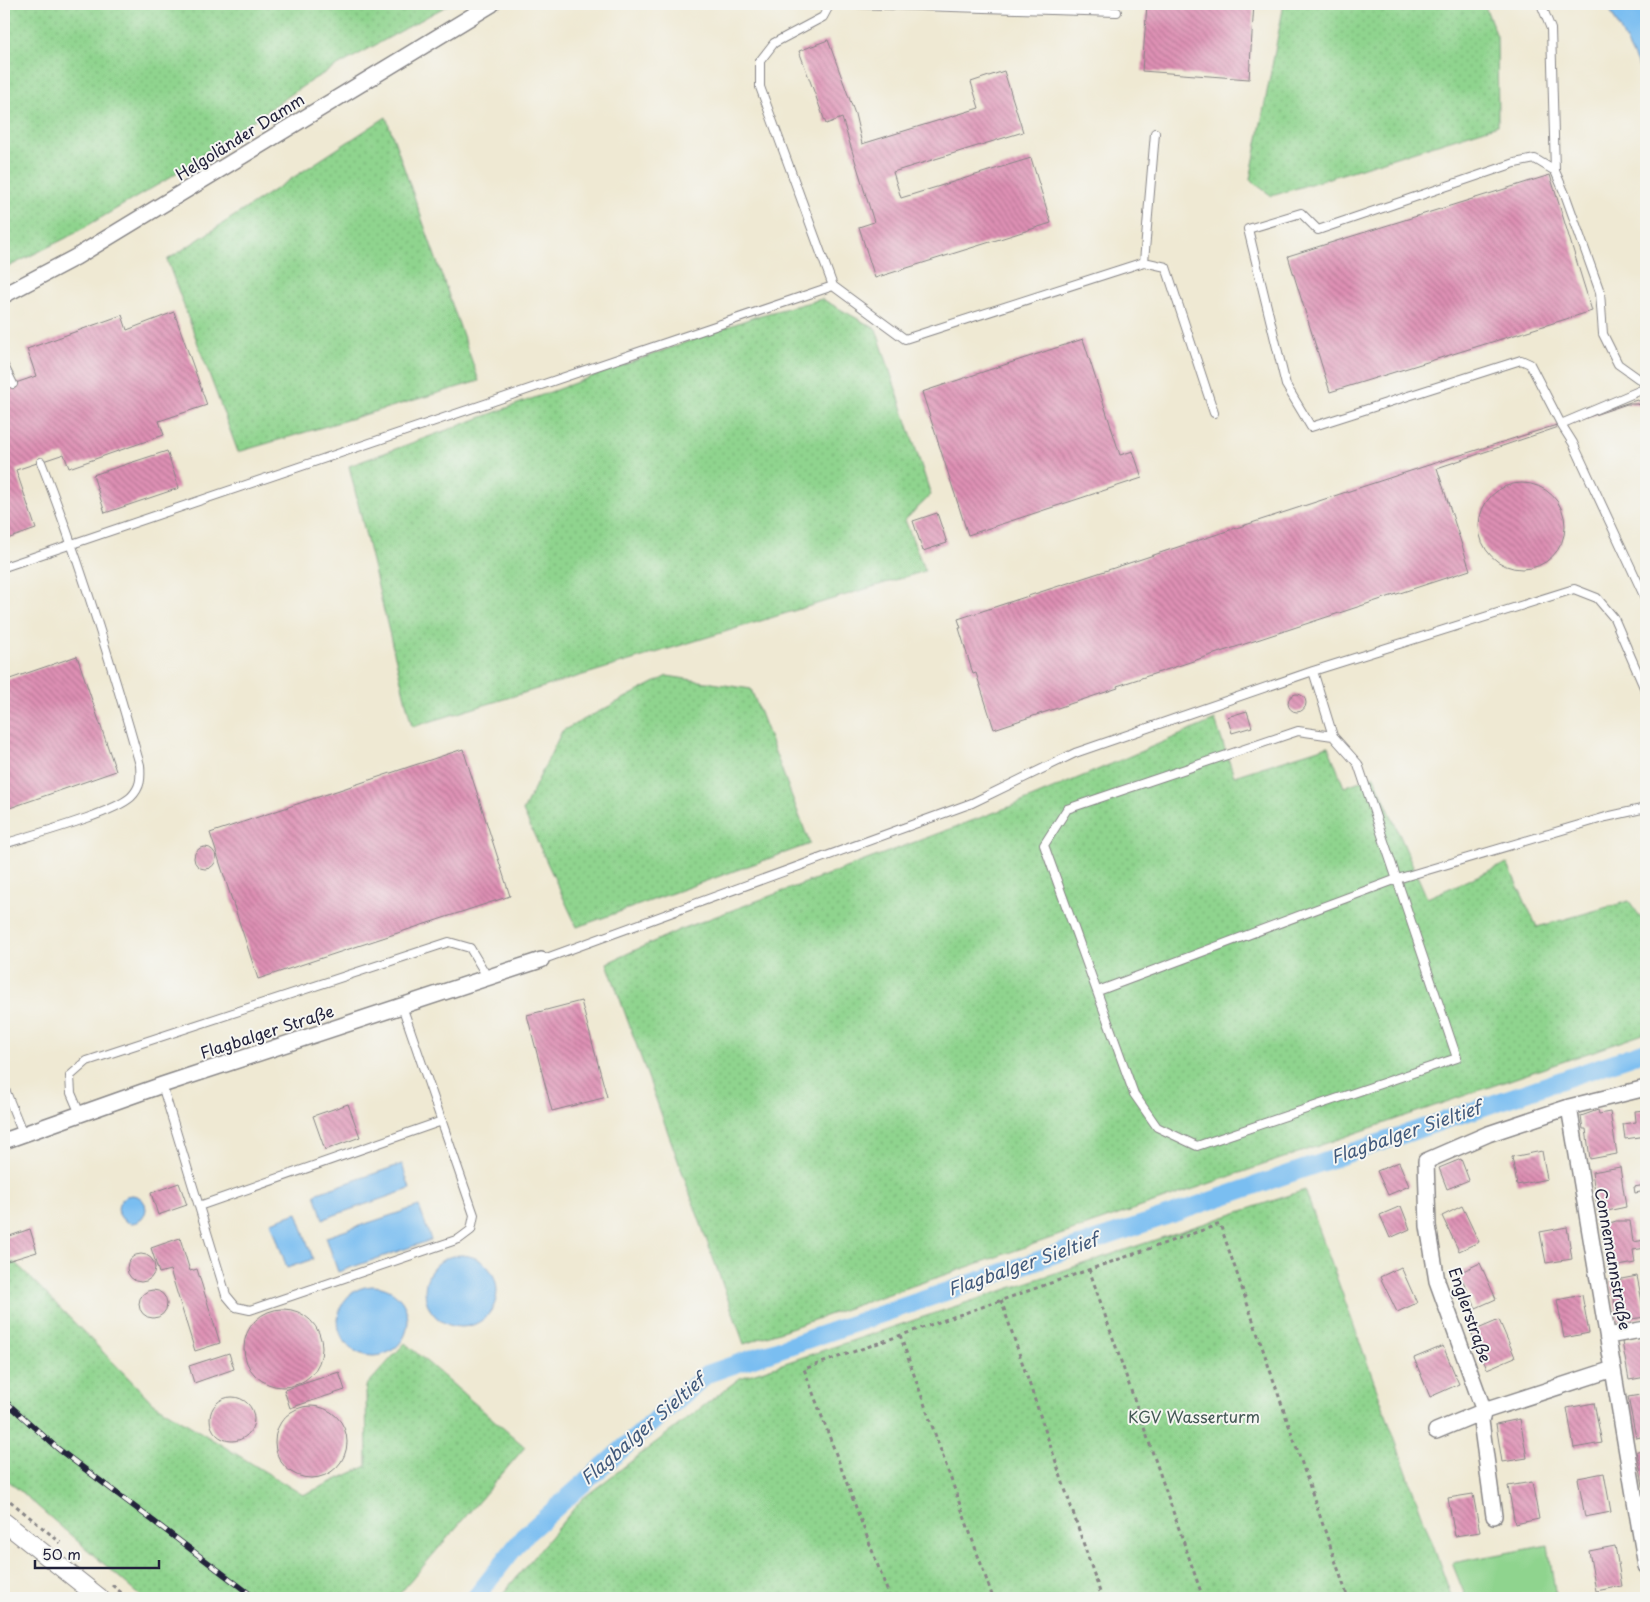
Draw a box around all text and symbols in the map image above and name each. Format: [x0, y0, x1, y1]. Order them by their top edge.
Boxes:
street label: Helgoländer Damm [170, 87, 309, 186]
street label: Flagbalger Straße [197, 998, 337, 1064]
water label: Flagbalger Sieltief [1327, 1092, 1489, 1170]
street label: Connemannstraße [1590, 1186, 1638, 1332]
water label: Flagbalger Sieltief [944, 1224, 1106, 1302]
street label: Englerstraße [1443, 1264, 1498, 1366]
water label: Flagbalger Sieltief [574, 1364, 714, 1491]
park label: KGV Wasserturm [1128, 1404, 1260, 1428]
scale bar [35, 1537, 159, 1569]
text: 50 m [42, 1542, 81, 1565]

